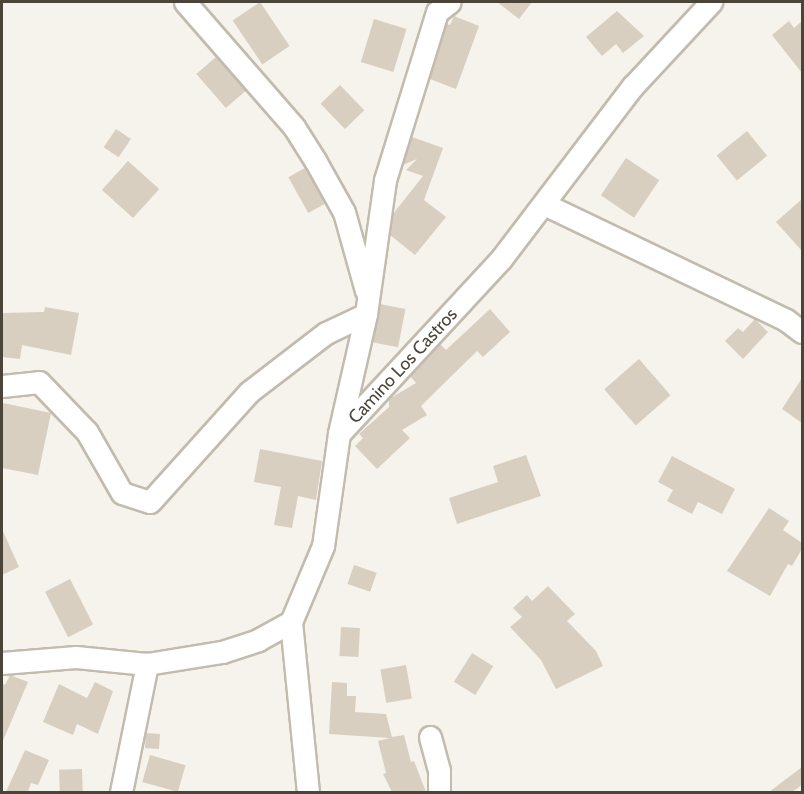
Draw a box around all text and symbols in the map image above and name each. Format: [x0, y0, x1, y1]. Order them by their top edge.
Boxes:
street label: Camino Los Castros [344, 304, 462, 428]

